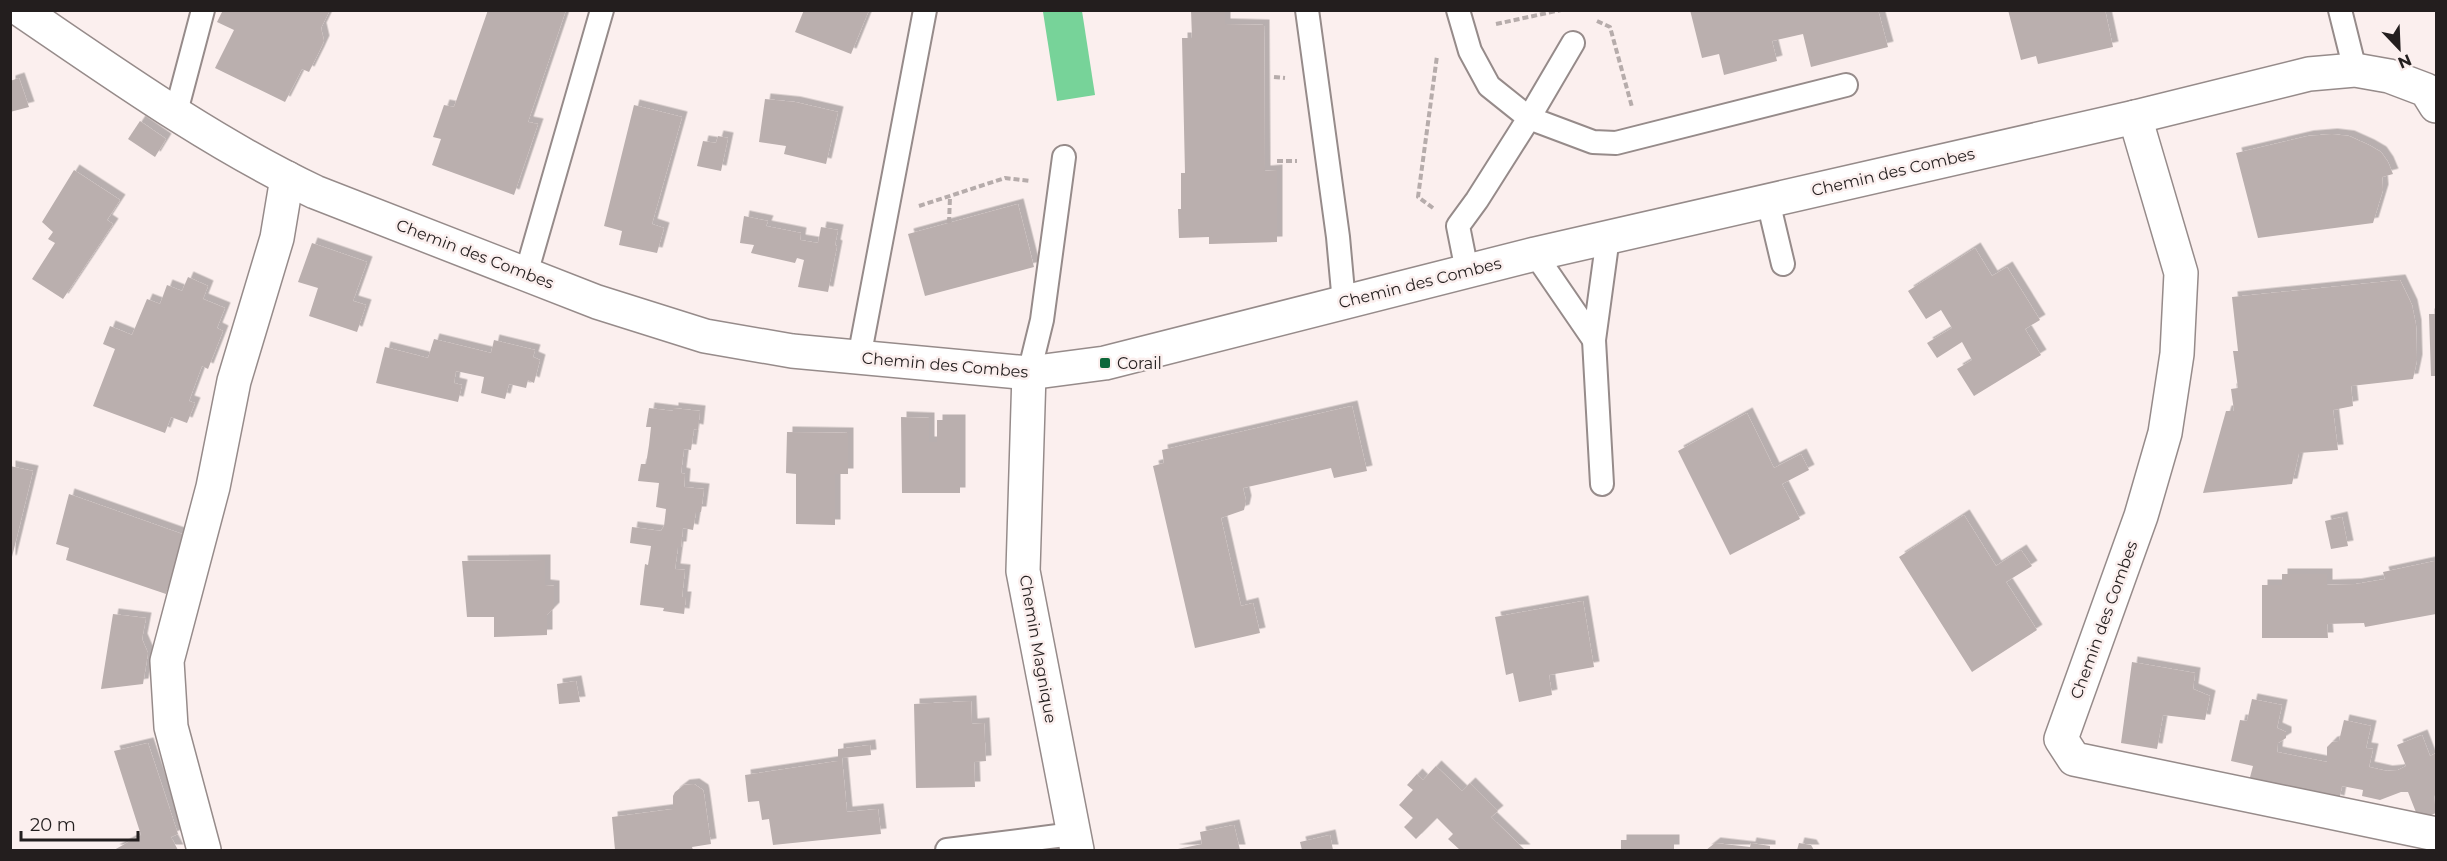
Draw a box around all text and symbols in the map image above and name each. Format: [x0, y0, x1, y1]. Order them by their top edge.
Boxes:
north arrow [2369, 18, 2429, 78]
text: N [2395, 50, 2414, 73]
street label: Chemin des Combes [1810, 144, 1977, 200]
street label: Chemin des Combes [394, 215, 557, 293]
street label: Chemin des Combes [1337, 254, 1503, 312]
street label: Chemin des Combes [861, 348, 1029, 382]
place label: Corail [1117, 354, 1162, 373]
marker: Corail [1098, 356, 1112, 370]
street label: Chemin des Combes [2067, 538, 2142, 702]
street label: Chemin Magnique [1016, 573, 1060, 725]
scale bar [21, 804, 138, 842]
text: 20 m [30, 814, 76, 836]

